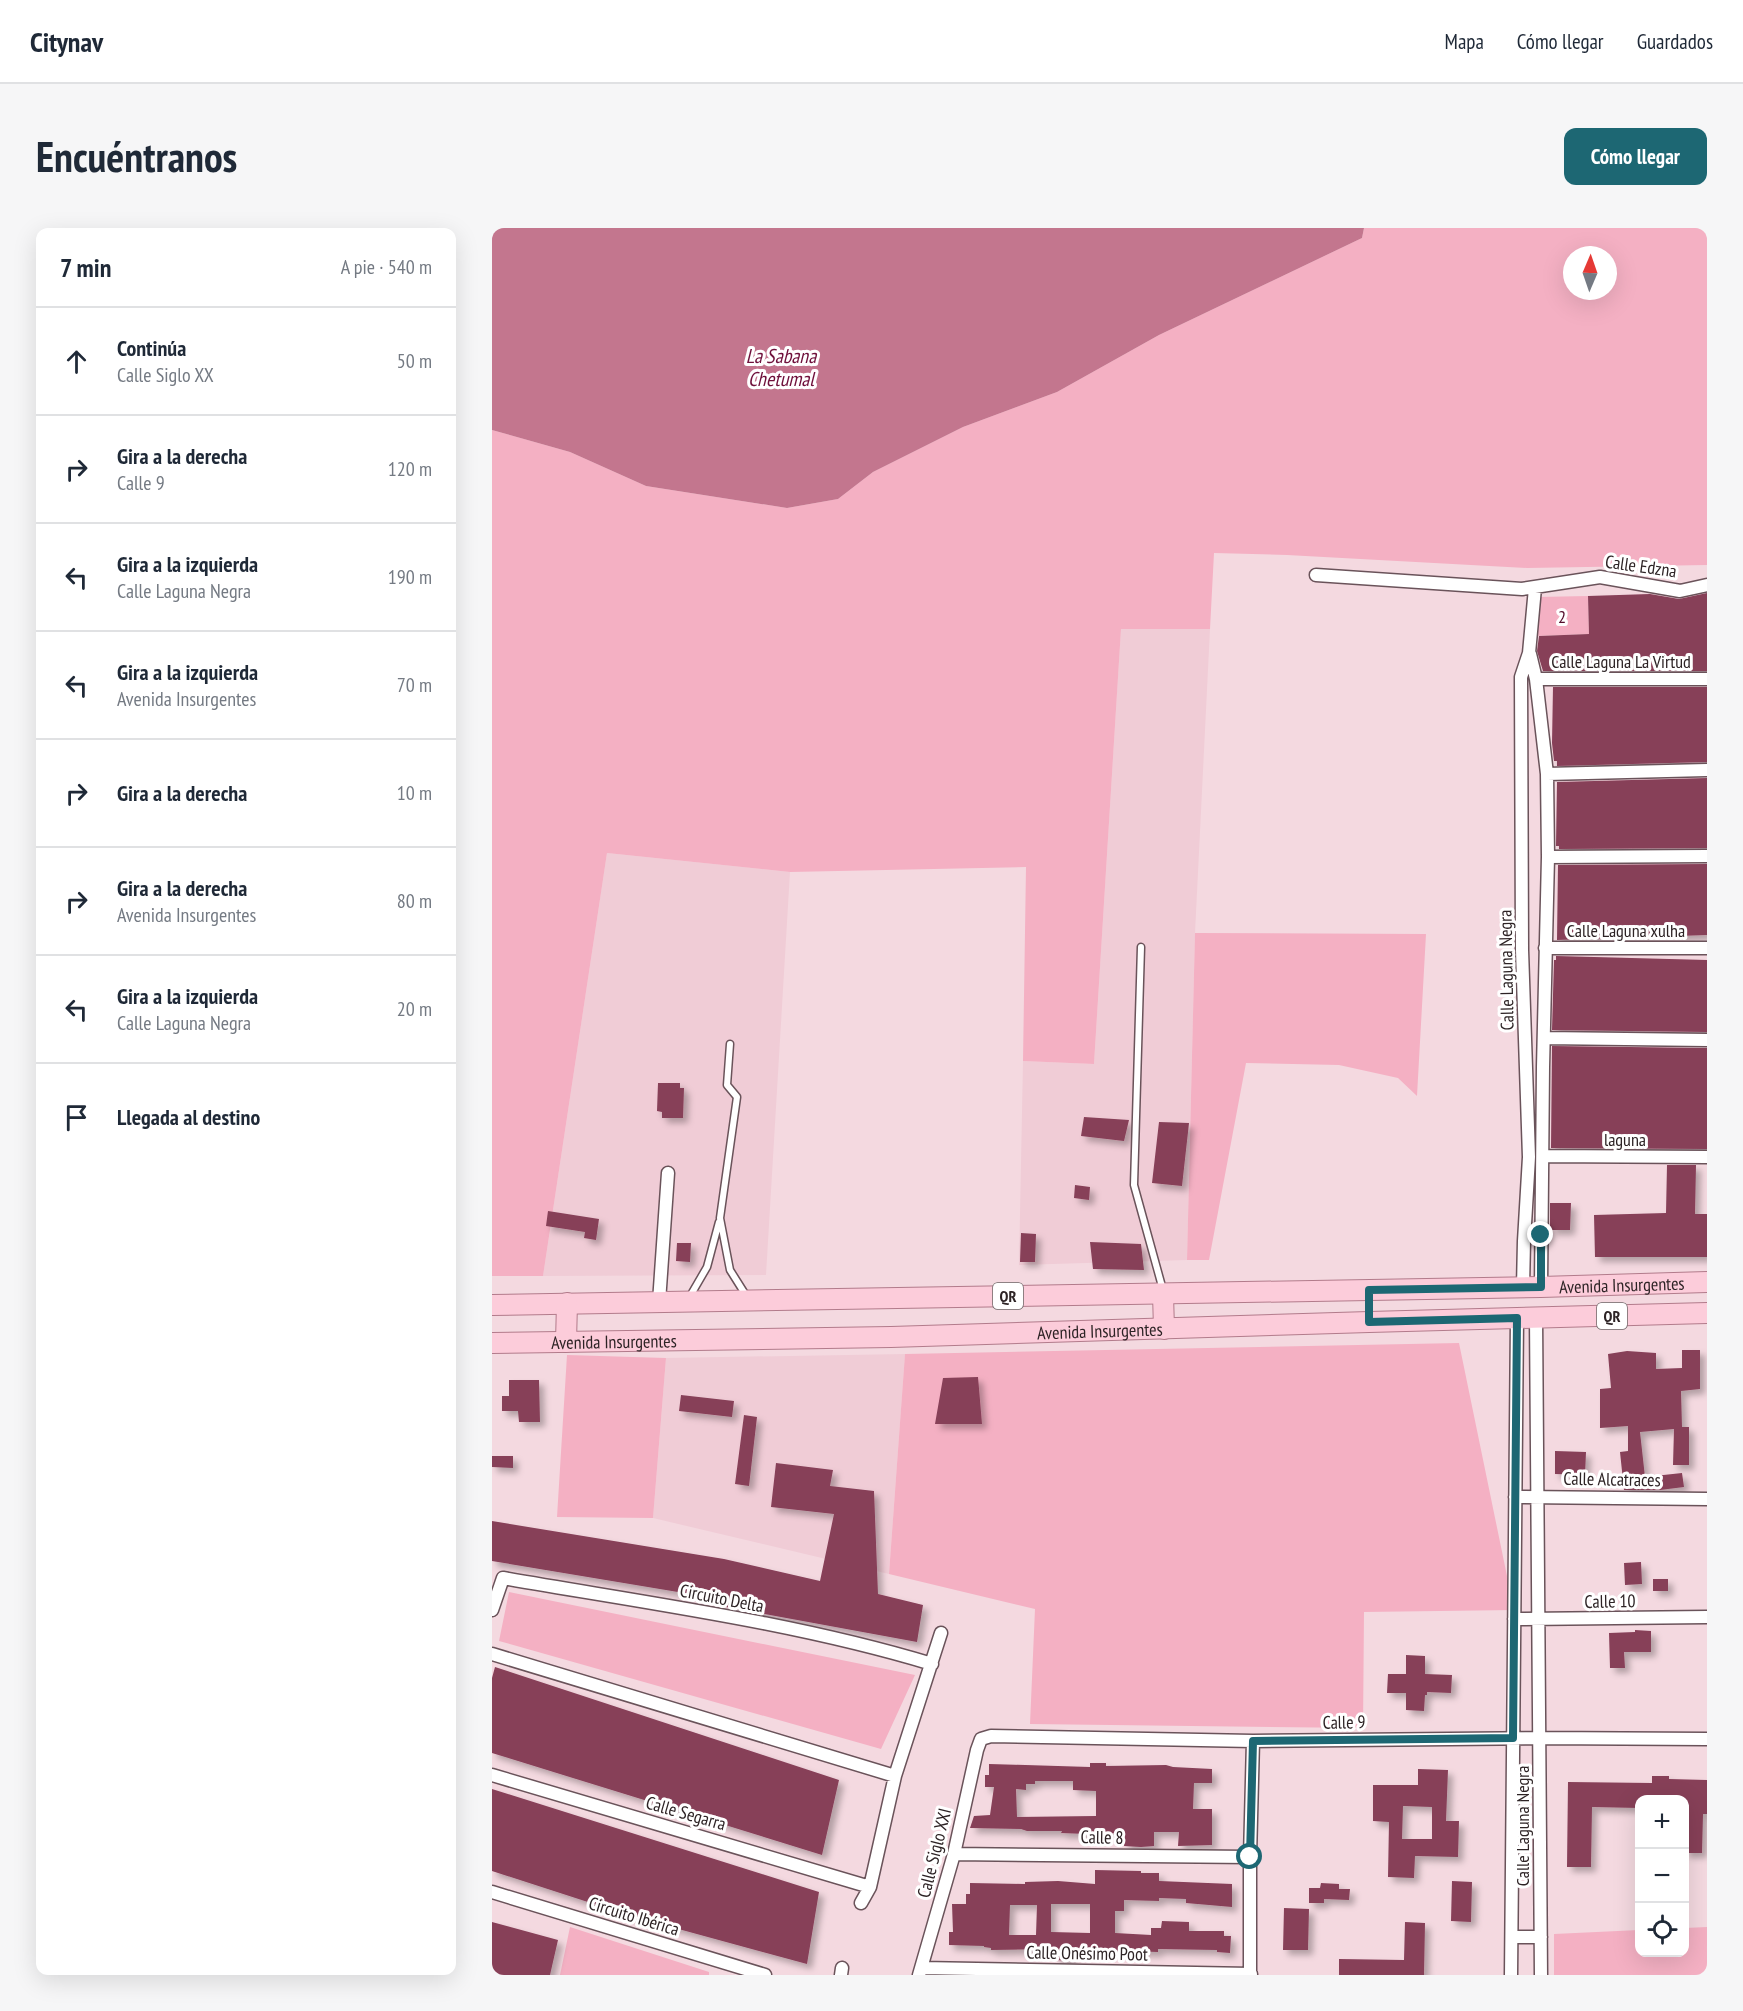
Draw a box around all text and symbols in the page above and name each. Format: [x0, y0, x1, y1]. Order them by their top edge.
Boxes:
text: Citynav [30, 23, 103, 60]
text: Mapa [1445, 28, 1484, 55]
text: Cómo llegar [1517, 28, 1604, 55]
text: Guardados [1637, 28, 1713, 55]
button: Cómo llegar [1564, 128, 1707, 185]
text: Encuéntranos [36, 129, 237, 184]
north arrow [1563, 246, 1617, 300]
text: 7 min [60, 251, 111, 284]
text: A pie · 540 m [341, 254, 432, 280]
text: Continúa [117, 334, 186, 362]
water label: La Sabana Chetumal [746, 343, 817, 392]
icon: ahead [60, 345, 93, 378]
text: 50 m [397, 348, 432, 374]
text: Calle Siglo XX [117, 362, 214, 388]
text: Gira a la derecha [117, 442, 247, 470]
icon: right [60, 453, 93, 486]
text: 120 m [388, 456, 432, 482]
text: Calle 9 [117, 470, 165, 496]
text: Gira a la izquierda [117, 550, 258, 578]
street label: Calle Edzna [1604, 550, 1678, 582]
icon: left [60, 561, 93, 594]
text: 190 m [388, 564, 432, 590]
text: Calle Laguna Negra [117, 578, 251, 604]
park label: 2 [1558, 605, 1566, 628]
street label: Calle Laguna La Virtud [1551, 650, 1691, 673]
text: Gira a la izquierda [117, 658, 258, 686]
icon: left [60, 669, 93, 702]
text: 70 m [397, 672, 432, 698]
text: Avenida Insurgentes [117, 686, 256, 712]
icon: right [60, 777, 93, 810]
text: Gira a la derecha [117, 779, 247, 807]
text: 10 m [397, 780, 432, 806]
text: Gira a la derecha [117, 874, 247, 902]
icon: right [60, 885, 93, 918]
text: 80 m [397, 888, 432, 914]
text: Avenida Insurgentes [117, 902, 256, 928]
street label: Calle Laguna Negra [1493, 909, 1519, 1031]
street label: Calle Laguna xulha [1567, 919, 1685, 942]
text: Gira a la izquierda [117, 982, 258, 1010]
icon: left [60, 993, 93, 1026]
text: 20 m [397, 996, 432, 1022]
text: Calle Laguna Negra [117, 1010, 251, 1036]
icon: arrive [60, 1101, 93, 1134]
text: Llegada al destino [117, 1103, 260, 1131]
street label: laguna [1604, 1128, 1646, 1151]
route end [1527, 1221, 1553, 1247]
street label: Avenida Insurgentes [1559, 1271, 1685, 1298]
road number: QR [993, 1283, 1023, 1309]
road number: QR [1597, 1303, 1627, 1329]
street label: Avenida Insurgentes [1037, 1317, 1163, 1344]
street label: Avenida Insurgentes [551, 1329, 677, 1354]
street label: Calle Alcatraces [1563, 1467, 1661, 1491]
street label: Circuito Delta [678, 1579, 766, 1617]
street label: Calle 10 [1584, 1589, 1636, 1613]
street label: Calle 9 [1322, 1710, 1366, 1734]
street label: Calle Laguna Negra [1511, 1766, 1534, 1886]
street label: Calle Segarra [643, 1791, 729, 1835]
map controls [1635, 1795, 1689, 1957]
button: + [1635, 1795, 1689, 1849]
street label: Calle Siglo XXI [912, 1806, 956, 1900]
street label: Calle 8 [1080, 1825, 1124, 1849]
route start [1236, 1843, 1262, 1869]
button: − [1635, 1849, 1689, 1903]
street label: Circuito Ibérica [586, 1891, 682, 1941]
button: locate [1635, 1903, 1689, 1957]
street label: Calle Onésimo Poot [1026, 1940, 1148, 1966]

